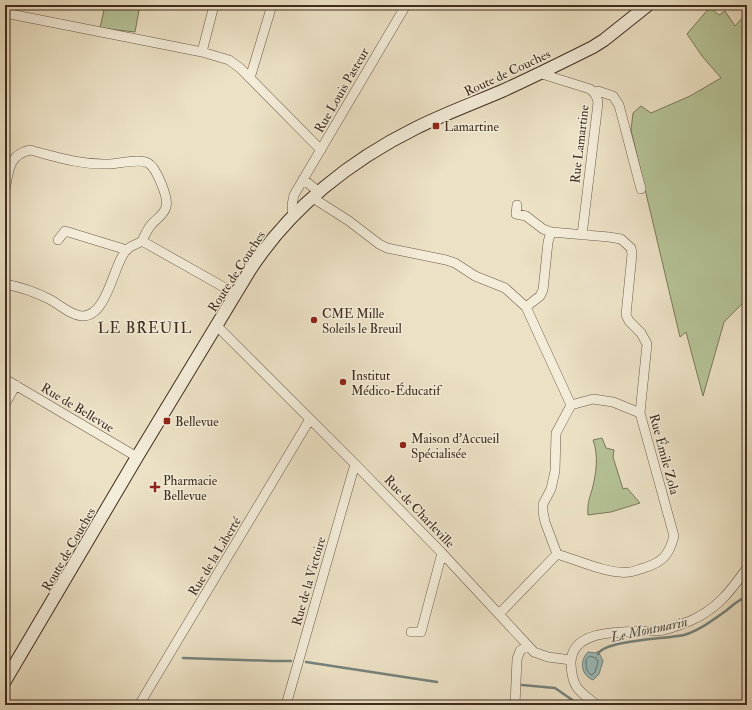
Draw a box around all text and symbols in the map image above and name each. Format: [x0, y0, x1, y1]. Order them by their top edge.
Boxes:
street label: Rue Louis Pasteur [311, 45, 373, 136]
street label: Route de Couches [462, 46, 554, 100]
street label: Rue Lamartine [567, 103, 593, 184]
place label: Lamartine [444, 119, 499, 135]
marker: Lamartine [431, 121, 441, 131]
street label: Route de Couches [205, 228, 269, 315]
place label: CME Mille Soleils le Breuil [322, 306, 402, 337]
marker: CME Mille Soleils le Breuil [309, 315, 319, 325]
district label: LE BREUIL [98, 319, 192, 338]
place label: Institut Médico-Éducatif [351, 368, 442, 399]
marker: Institut Médico-Éducatif [338, 377, 348, 387]
street label: Rue de Bellevue [38, 380, 117, 436]
street label: Rue Émile Zola [646, 412, 684, 497]
place label: Bellevue [175, 414, 219, 430]
marker: Bellevue [162, 416, 172, 426]
place label: Maison d'Accueil Spécialisée [411, 431, 500, 463]
marker: Maison d'Accueil Spécialisée [398, 440, 408, 450]
street label: Rue de Charleville [381, 472, 458, 552]
place label: Pharmacie Bellevue [163, 473, 218, 504]
marker: Pharmacie Bellevue [150, 482, 160, 492]
street label: Route de Couches [39, 505, 99, 594]
street label: Rue de la Liberté [185, 514, 245, 599]
street label: Rue de la Victoire [289, 534, 329, 628]
water label: Le Montmarin [608, 613, 689, 646]

